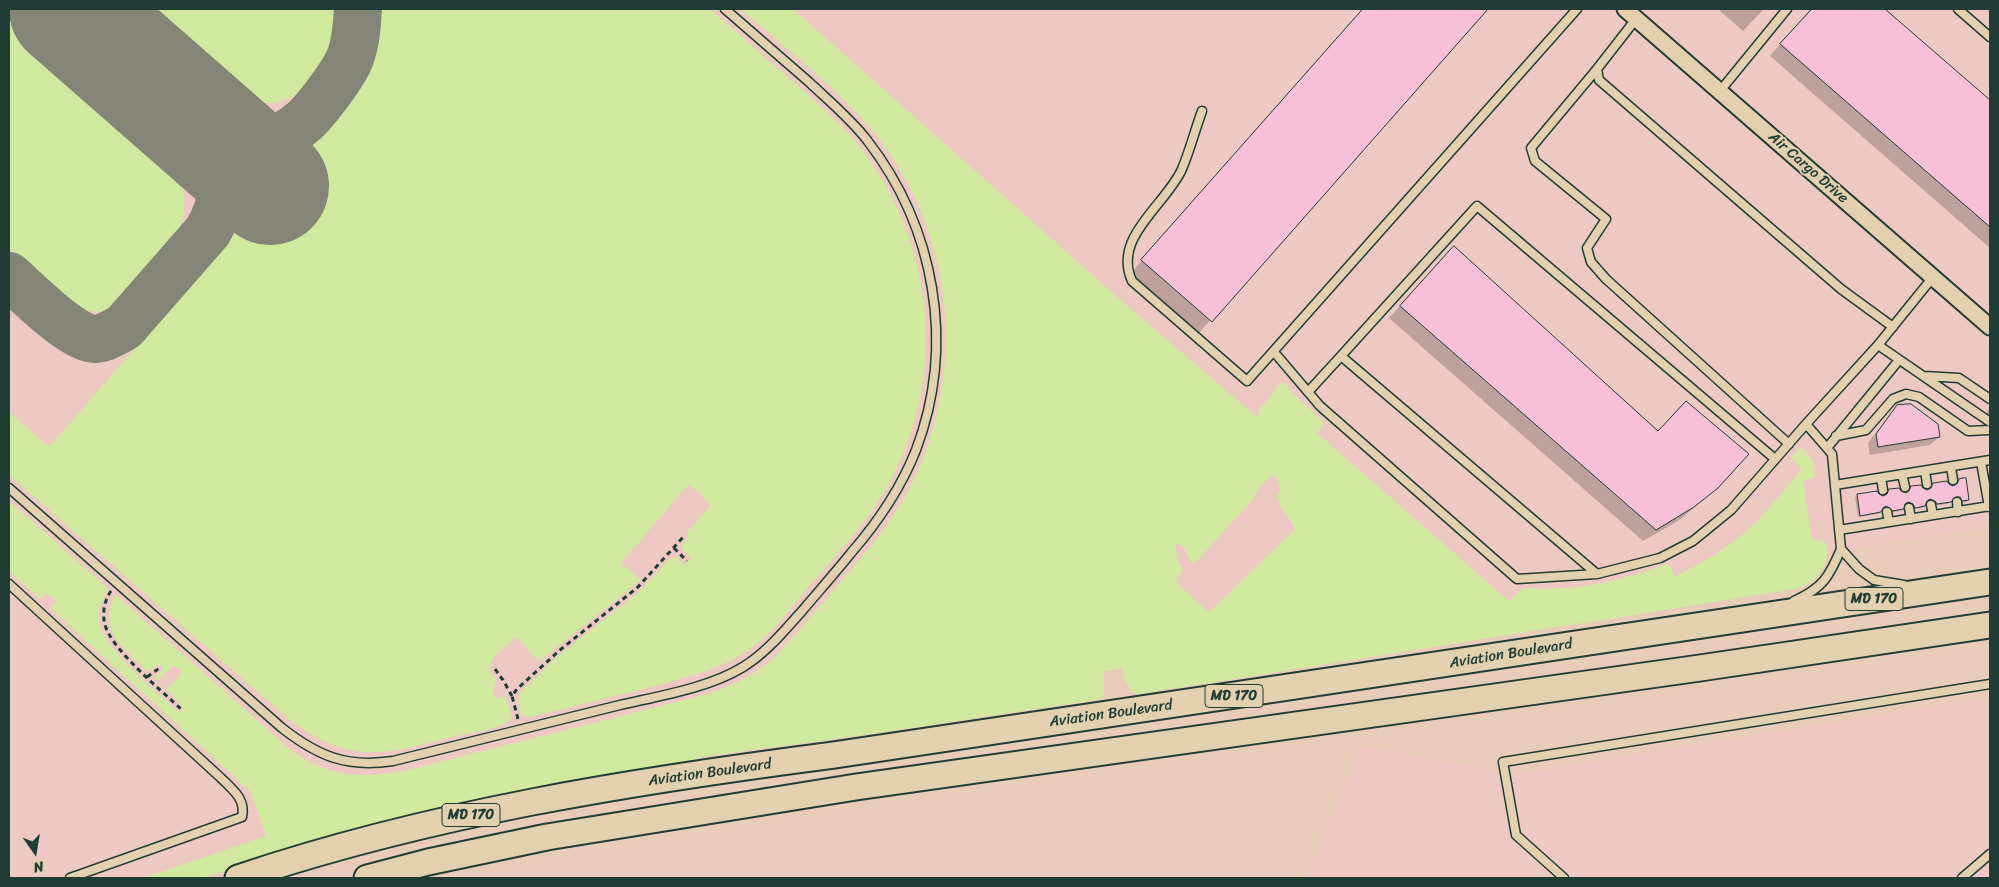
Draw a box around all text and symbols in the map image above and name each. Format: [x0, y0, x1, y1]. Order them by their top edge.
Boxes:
street label: Air Cargo Drive [1764, 128, 1852, 208]
road number: MD 170 [1845, 588, 1903, 610]
street label: Aviation Boulevard [1448, 635, 1574, 673]
road number: MD 170 [1205, 684, 1263, 708]
street label: Aviation Boulevard [1048, 696, 1174, 732]
street label: Aviation Boulevard [647, 755, 773, 791]
road number: MD 170 [442, 804, 500, 826]
north arrow [10, 827, 60, 877]
text: N [31, 854, 46, 880]

